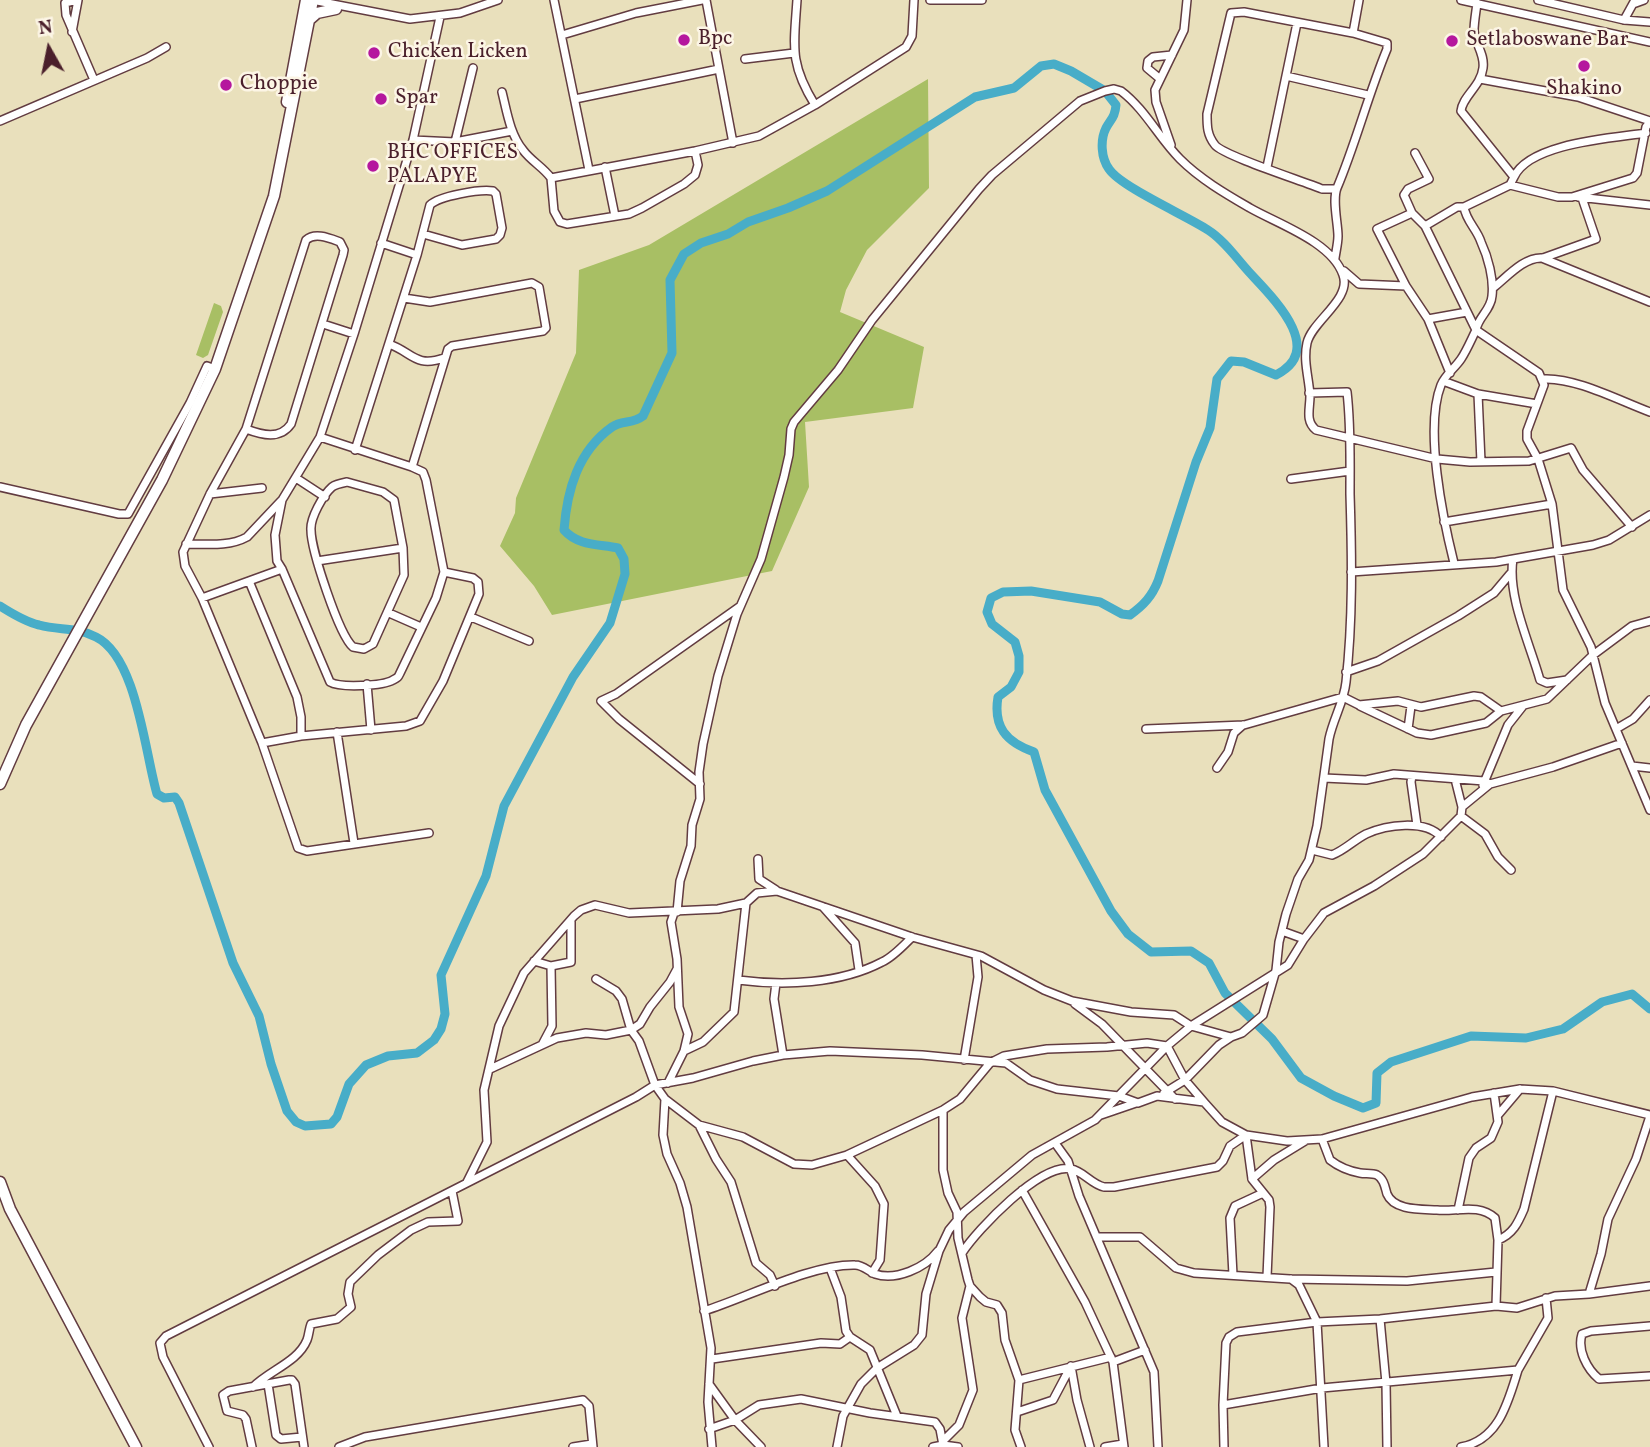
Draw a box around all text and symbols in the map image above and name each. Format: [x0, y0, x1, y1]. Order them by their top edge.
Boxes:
north arrow [14, 14, 84, 84]
text: N [37, 14, 55, 42]
place label: Bpc [698, 27, 733, 53]
place label: Setlaboswane Bar [1466, 28, 1629, 54]
marker: Bpc [676, 32, 692, 48]
marker: Setlaboswane Bar [1444, 33, 1460, 49]
place label: Chicken Licken [388, 40, 528, 66]
marker: Chicken Licken [366, 45, 382, 61]
marker: Shakino [1576, 58, 1592, 74]
place label: Choppie [240, 72, 318, 98]
marker: Choppie [218, 77, 234, 93]
place label: Shakino [1546, 77, 1622, 103]
place label: Spar [395, 86, 438, 112]
marker: Spar [373, 91, 389, 107]
place label: BHC OFFICES PALAPYE [387, 141, 518, 191]
marker: BHC OFFICES PALAPYE [365, 158, 381, 174]

